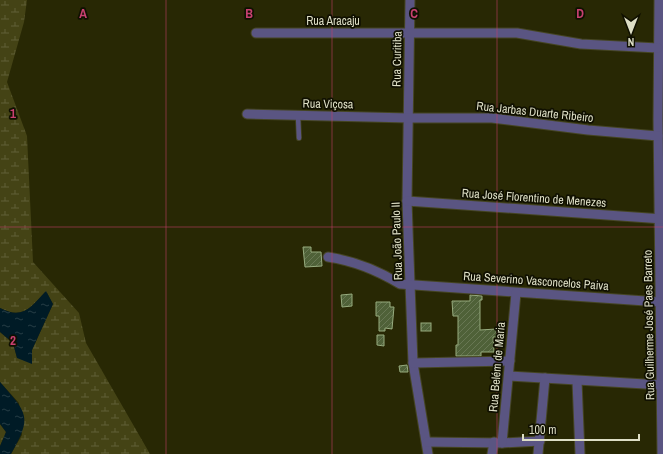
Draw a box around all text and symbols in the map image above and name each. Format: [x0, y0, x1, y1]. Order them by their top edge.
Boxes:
text: A [79, 5, 87, 22]
text: B [245, 5, 253, 22]
text: C [410, 5, 418, 22]
text: D [576, 5, 584, 22]
north arrow [611, 12, 651, 52]
street label: Rua Aracaju [306, 13, 360, 29]
street label: Rua Curitiba [389, 30, 405, 87]
text: N [628, 35, 634, 49]
street label: Rua Viçosa [303, 96, 354, 112]
street label: Rua Jarbas Duarte Ribeiro [476, 98, 594, 126]
text: 1 [10, 105, 16, 122]
street label: Rua José Florentino de Menezes [461, 185, 607, 211]
street label: Rua João Paulo II [388, 202, 406, 280]
street label: Rua Guilherme José Paes Barreto [640, 250, 658, 400]
street label: Rua Severino Vasconcelos Paiva [463, 268, 610, 294]
street label: Rua Belém de Maria [485, 321, 509, 413]
text: 2 [10, 332, 16, 349]
scale bar [523, 416, 639, 442]
text: 100 m [529, 422, 556, 438]

